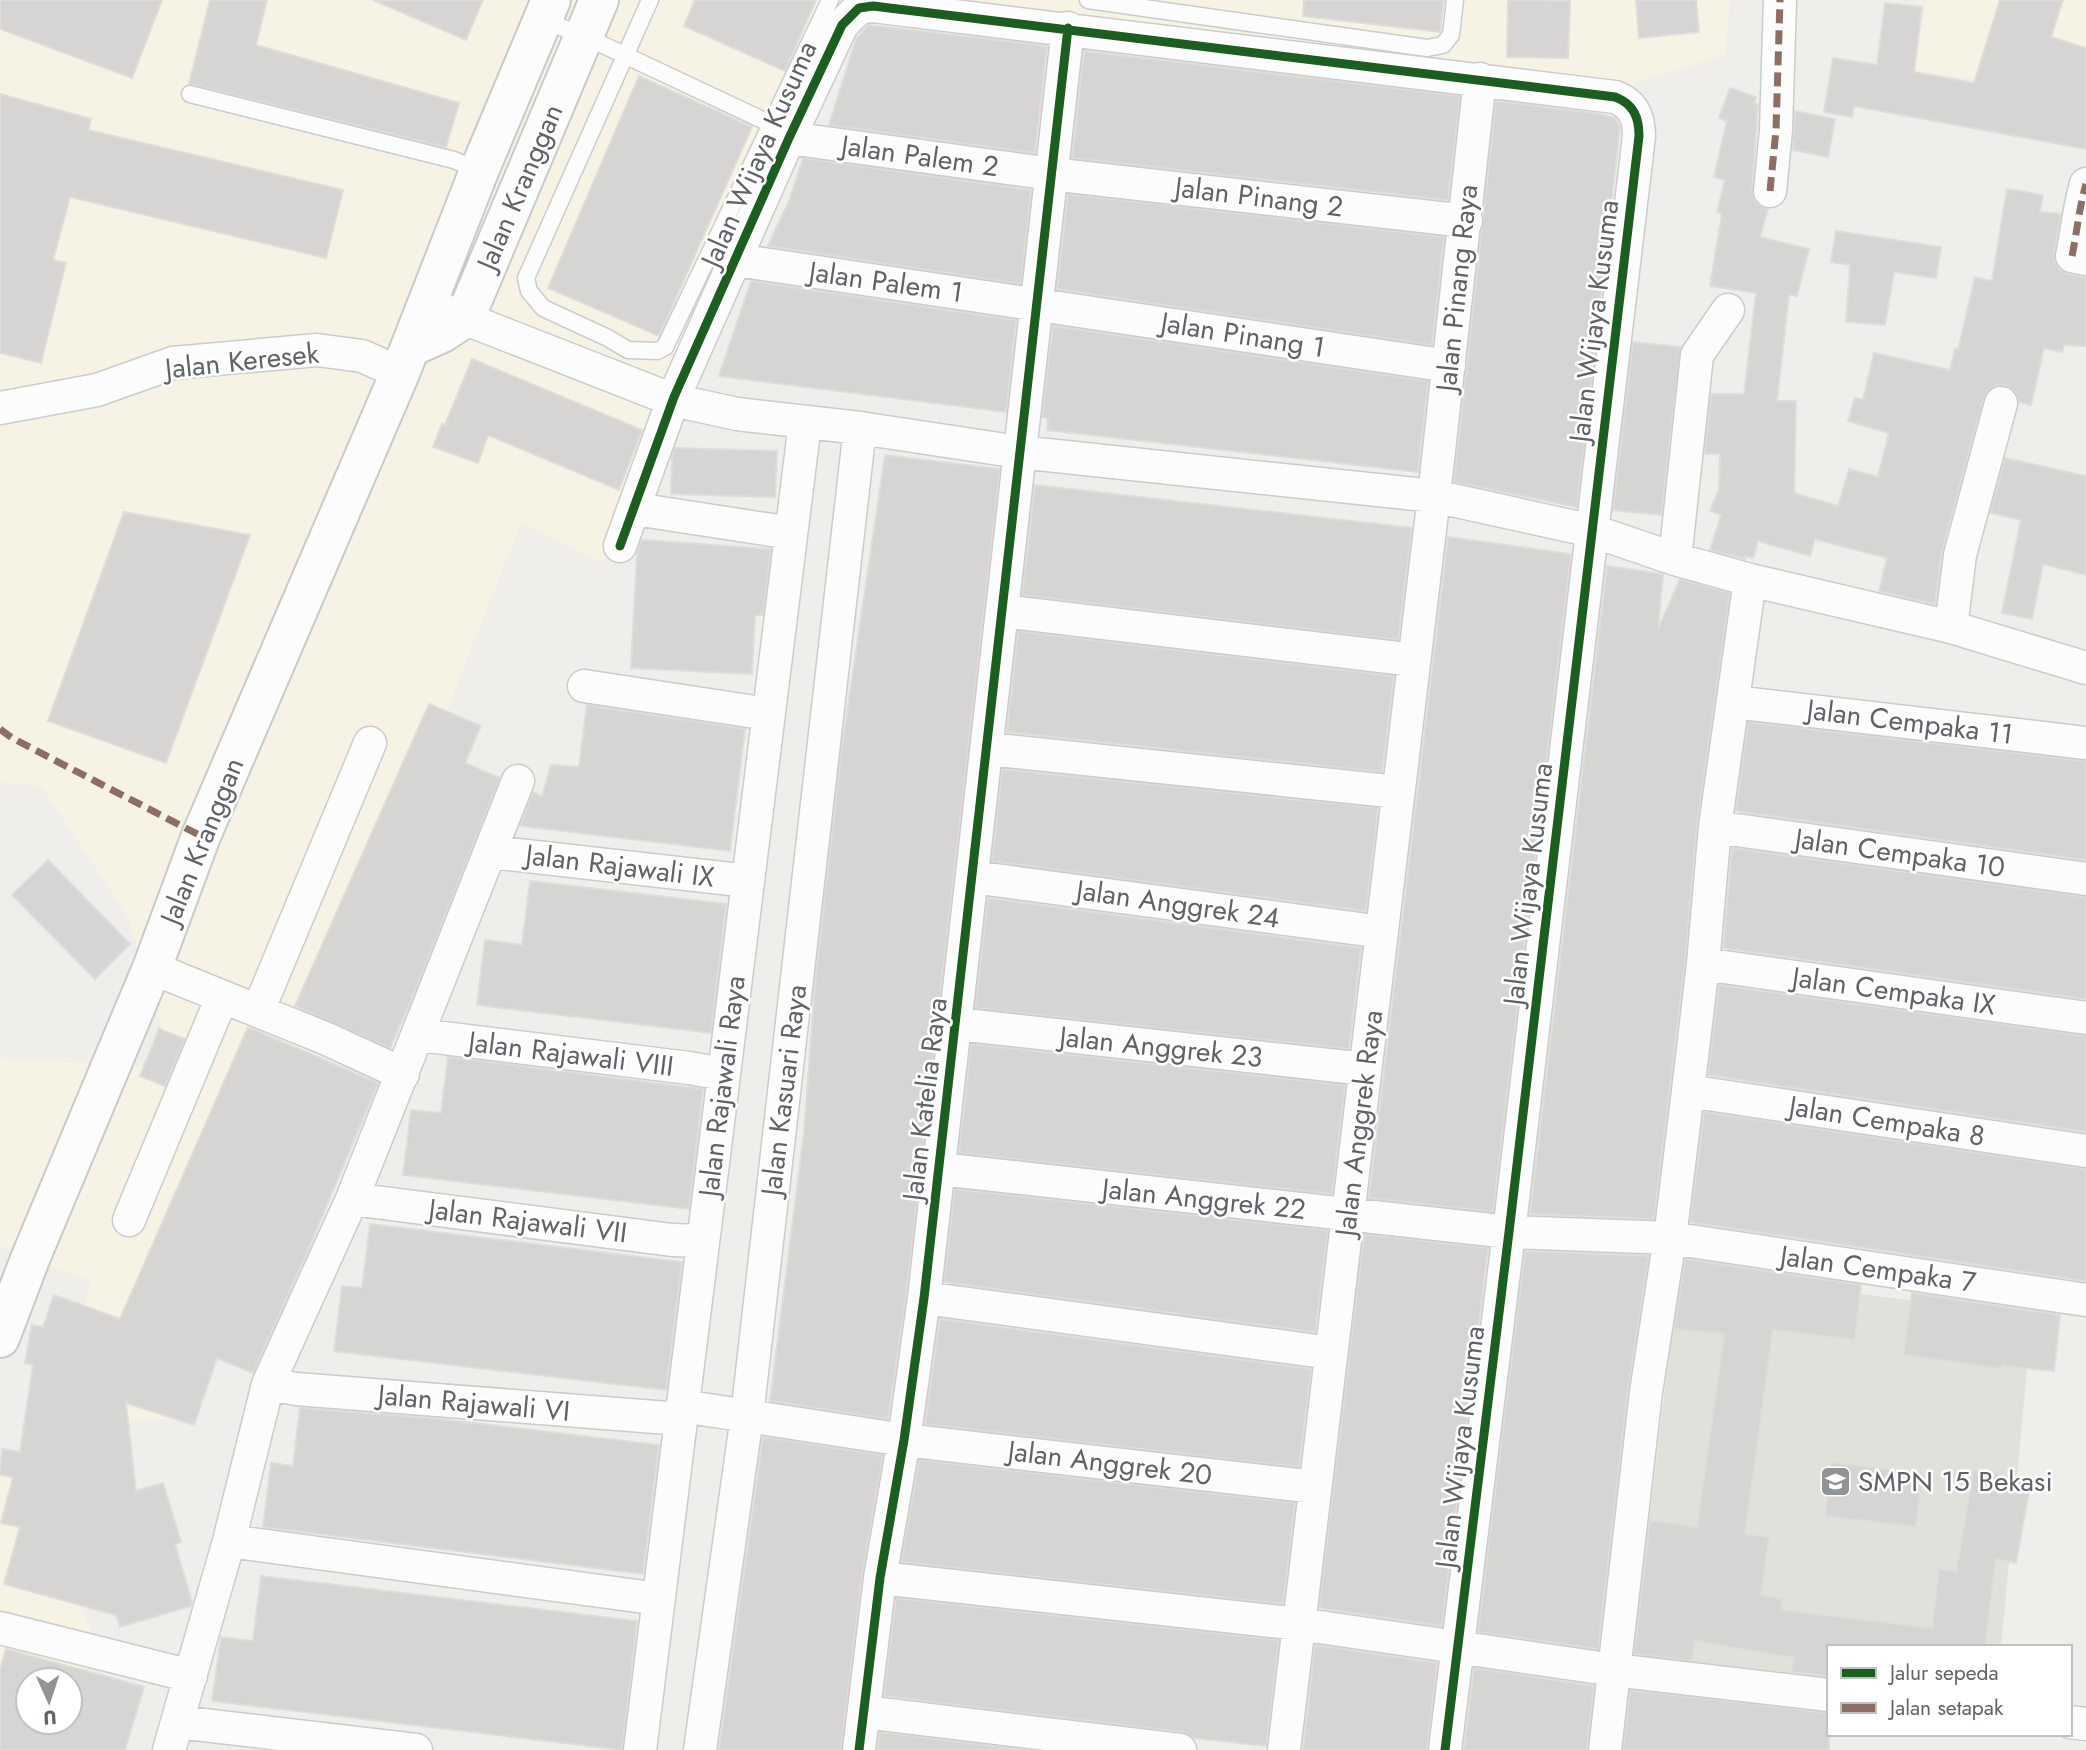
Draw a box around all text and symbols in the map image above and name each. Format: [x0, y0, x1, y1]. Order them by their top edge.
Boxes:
street label: Jalan Wijaya Kusuma [689, 34, 827, 277]
street label: Jalan Kranggan [465, 98, 573, 280]
street label: Jalan Palem 2 [835, 124, 1001, 187]
street label: Jalan Pinang 2 [1169, 166, 1345, 228]
street label: Jalan Pinang Raya [1425, 182, 1488, 397]
street label: Jalan Wijaya Kusuma [1558, 198, 1629, 448]
street label: Jalan Palem 1 [803, 250, 966, 313]
street label: Jalan Pinang 1 [1154, 301, 1328, 368]
street label: Jalan Keresek [159, 332, 322, 390]
street label: Jalan Cempaka 11 [1801, 689, 2015, 755]
street label: Jalan Kranggan [148, 751, 254, 934]
street label: Jalan Wijaya Kusuma [1492, 761, 1563, 1011]
street label: Jalan Cempaka 10 [1788, 817, 2008, 888]
street label: Jalan Rajawali IX [519, 834, 717, 898]
street label: Jalan Anggrek 24 [1070, 869, 1282, 939]
street label: Jalan Cempaka IX [1786, 956, 1999, 1026]
street label: Jalan Rajawali Raya [688, 973, 756, 1203]
street label: Jalan Kasuari Raya [750, 982, 817, 1202]
street label: Jalan Katelia Raya [892, 995, 958, 1207]
street label: Jalan Anggrek Raya [1324, 1008, 1393, 1242]
street label: Jalan Anggrek 23 [1054, 1016, 1265, 1078]
street label: Jalan Rajawali VIII [462, 1021, 676, 1087]
street label: Jalan Cempaka 8 [1782, 1085, 1988, 1157]
street label: Jalan Anggrek 22 [1096, 1168, 1308, 1230]
street label: Jalan Rajawali VII [423, 1188, 630, 1254]
street label: Jalan Cempaka 7 [1774, 1234, 1979, 1303]
street label: Jalan Wijaya Kusuma [1424, 1324, 1495, 1574]
street label: Jalan Rajawali VI [372, 1374, 572, 1432]
street label: Jalan Anggrek 20 [1002, 1430, 1214, 1496]
place label: SMPN 15 Bekasi [1858, 1461, 2053, 1502]
school or university icon: SMPN 15 Bekasi [1818, 1464, 1852, 1498]
legend [1827, 1645, 2072, 1736]
text: Jalur sepeda [1887, 1658, 1999, 1688]
north arrow [14, 1666, 84, 1736]
text: Jalan setapak [1887, 1693, 2004, 1723]
text: U [43, 1704, 57, 1731]

